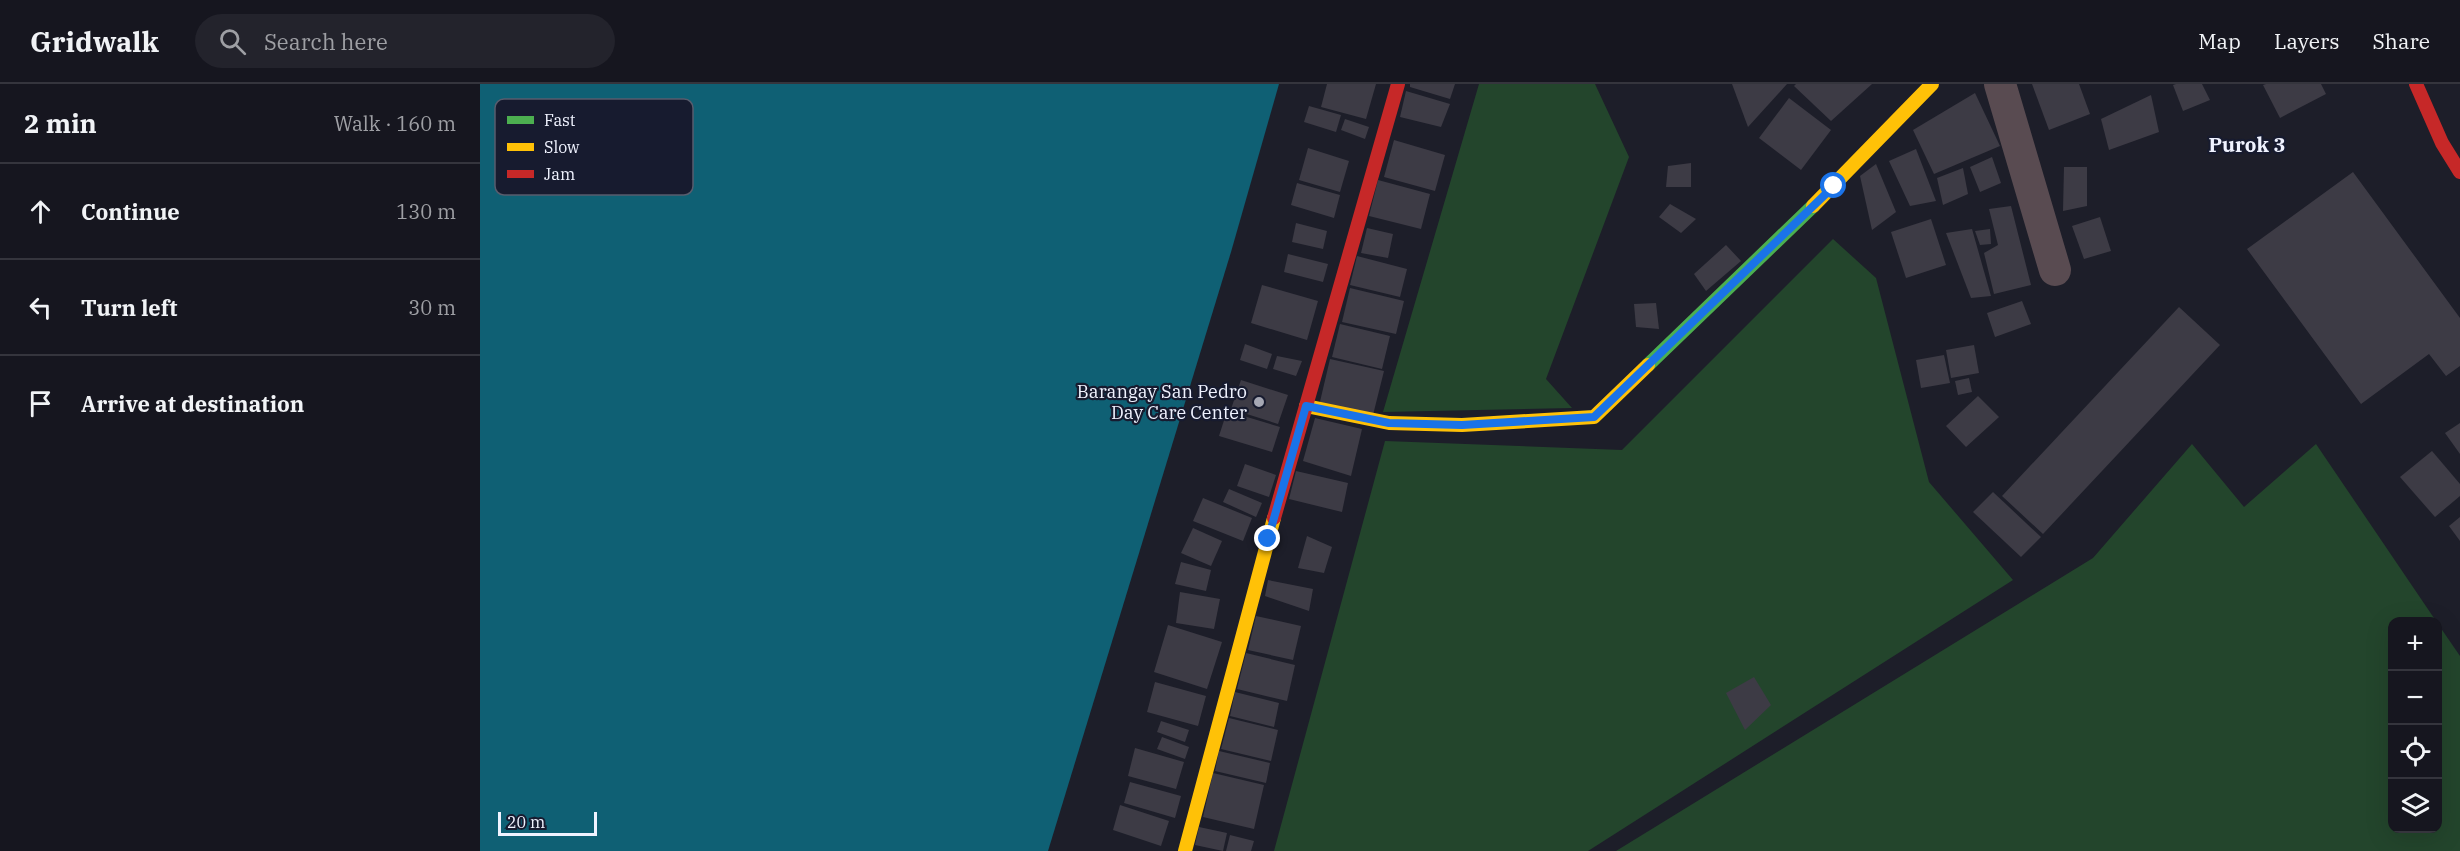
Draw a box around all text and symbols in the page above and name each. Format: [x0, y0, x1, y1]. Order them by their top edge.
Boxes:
search box [195, 14, 615, 68]
text: Gridwalk [30, 23, 159, 60]
icon: search [216, 25, 249, 58]
text: Search here [264, 27, 388, 56]
text: Map [2198, 27, 2241, 55]
text: Layers [2274, 27, 2340, 55]
text: Share [2373, 27, 2430, 55]
legend [495, 99, 693, 195]
text: 2 min [24, 106, 97, 140]
text: Walk · 160 m [334, 110, 456, 137]
text: Fast [544, 110, 576, 130]
district label: Purok 3 [2208, 131, 2286, 158]
text: Slow [544, 137, 580, 157]
text: Jam [544, 164, 575, 184]
route start [1820, 172, 1846, 198]
icon: ahead [24, 195, 57, 228]
text: Continue [81, 197, 180, 226]
text: 130 m [396, 198, 456, 225]
icon: left [24, 291, 57, 324]
text: Turn left [81, 293, 177, 322]
text: 30 m [408, 294, 456, 321]
place label: Barangay San Pedro Day Care Center [1077, 380, 1247, 424]
icon: arrive [24, 387, 57, 420]
text: Arrive at destination [81, 389, 304, 418]
marker: Barangay San Pedro Day Care Center [1252, 395, 1266, 409]
route end [1254, 525, 1280, 551]
map controls [2388, 617, 2442, 833]
button: + [2388, 617, 2442, 671]
button: − [2388, 671, 2442, 725]
button: locate [2388, 725, 2442, 779]
button: layers [2388, 779, 2442, 833]
scale bar [498, 809, 597, 836]
text: 20 m [507, 812, 545, 832]

